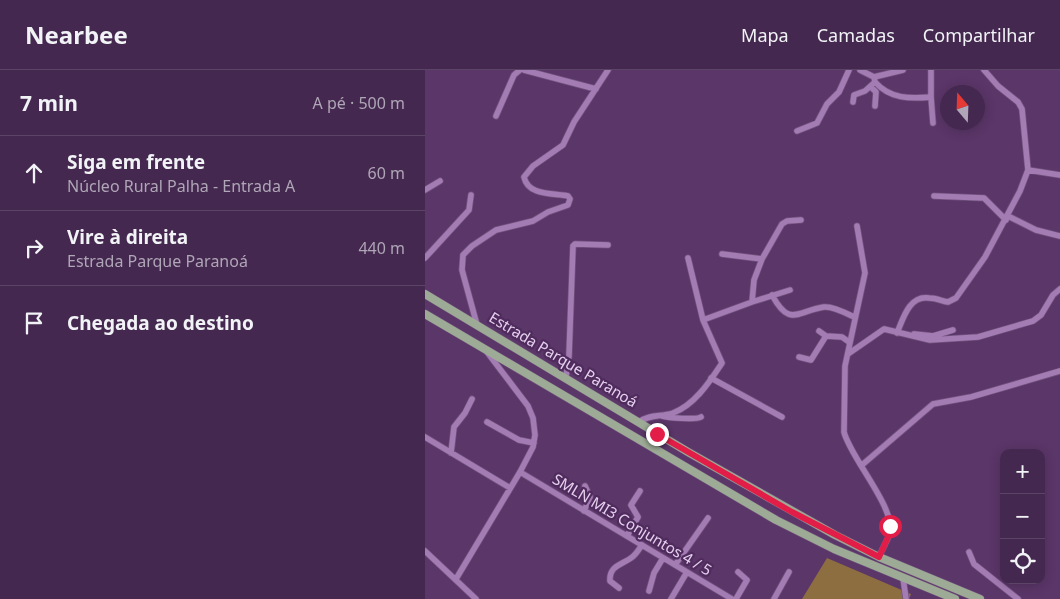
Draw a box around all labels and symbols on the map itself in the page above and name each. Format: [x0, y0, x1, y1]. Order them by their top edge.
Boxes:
north arrow [940, 85, 985, 130]
street label: Estrada Parque Paranoá [486, 307, 641, 411]
route end [646, 423, 669, 446]
street label: SMLN MI3 Conjuntos 4 / 5 [549, 469, 716, 580]
route start [879, 515, 902, 538]

